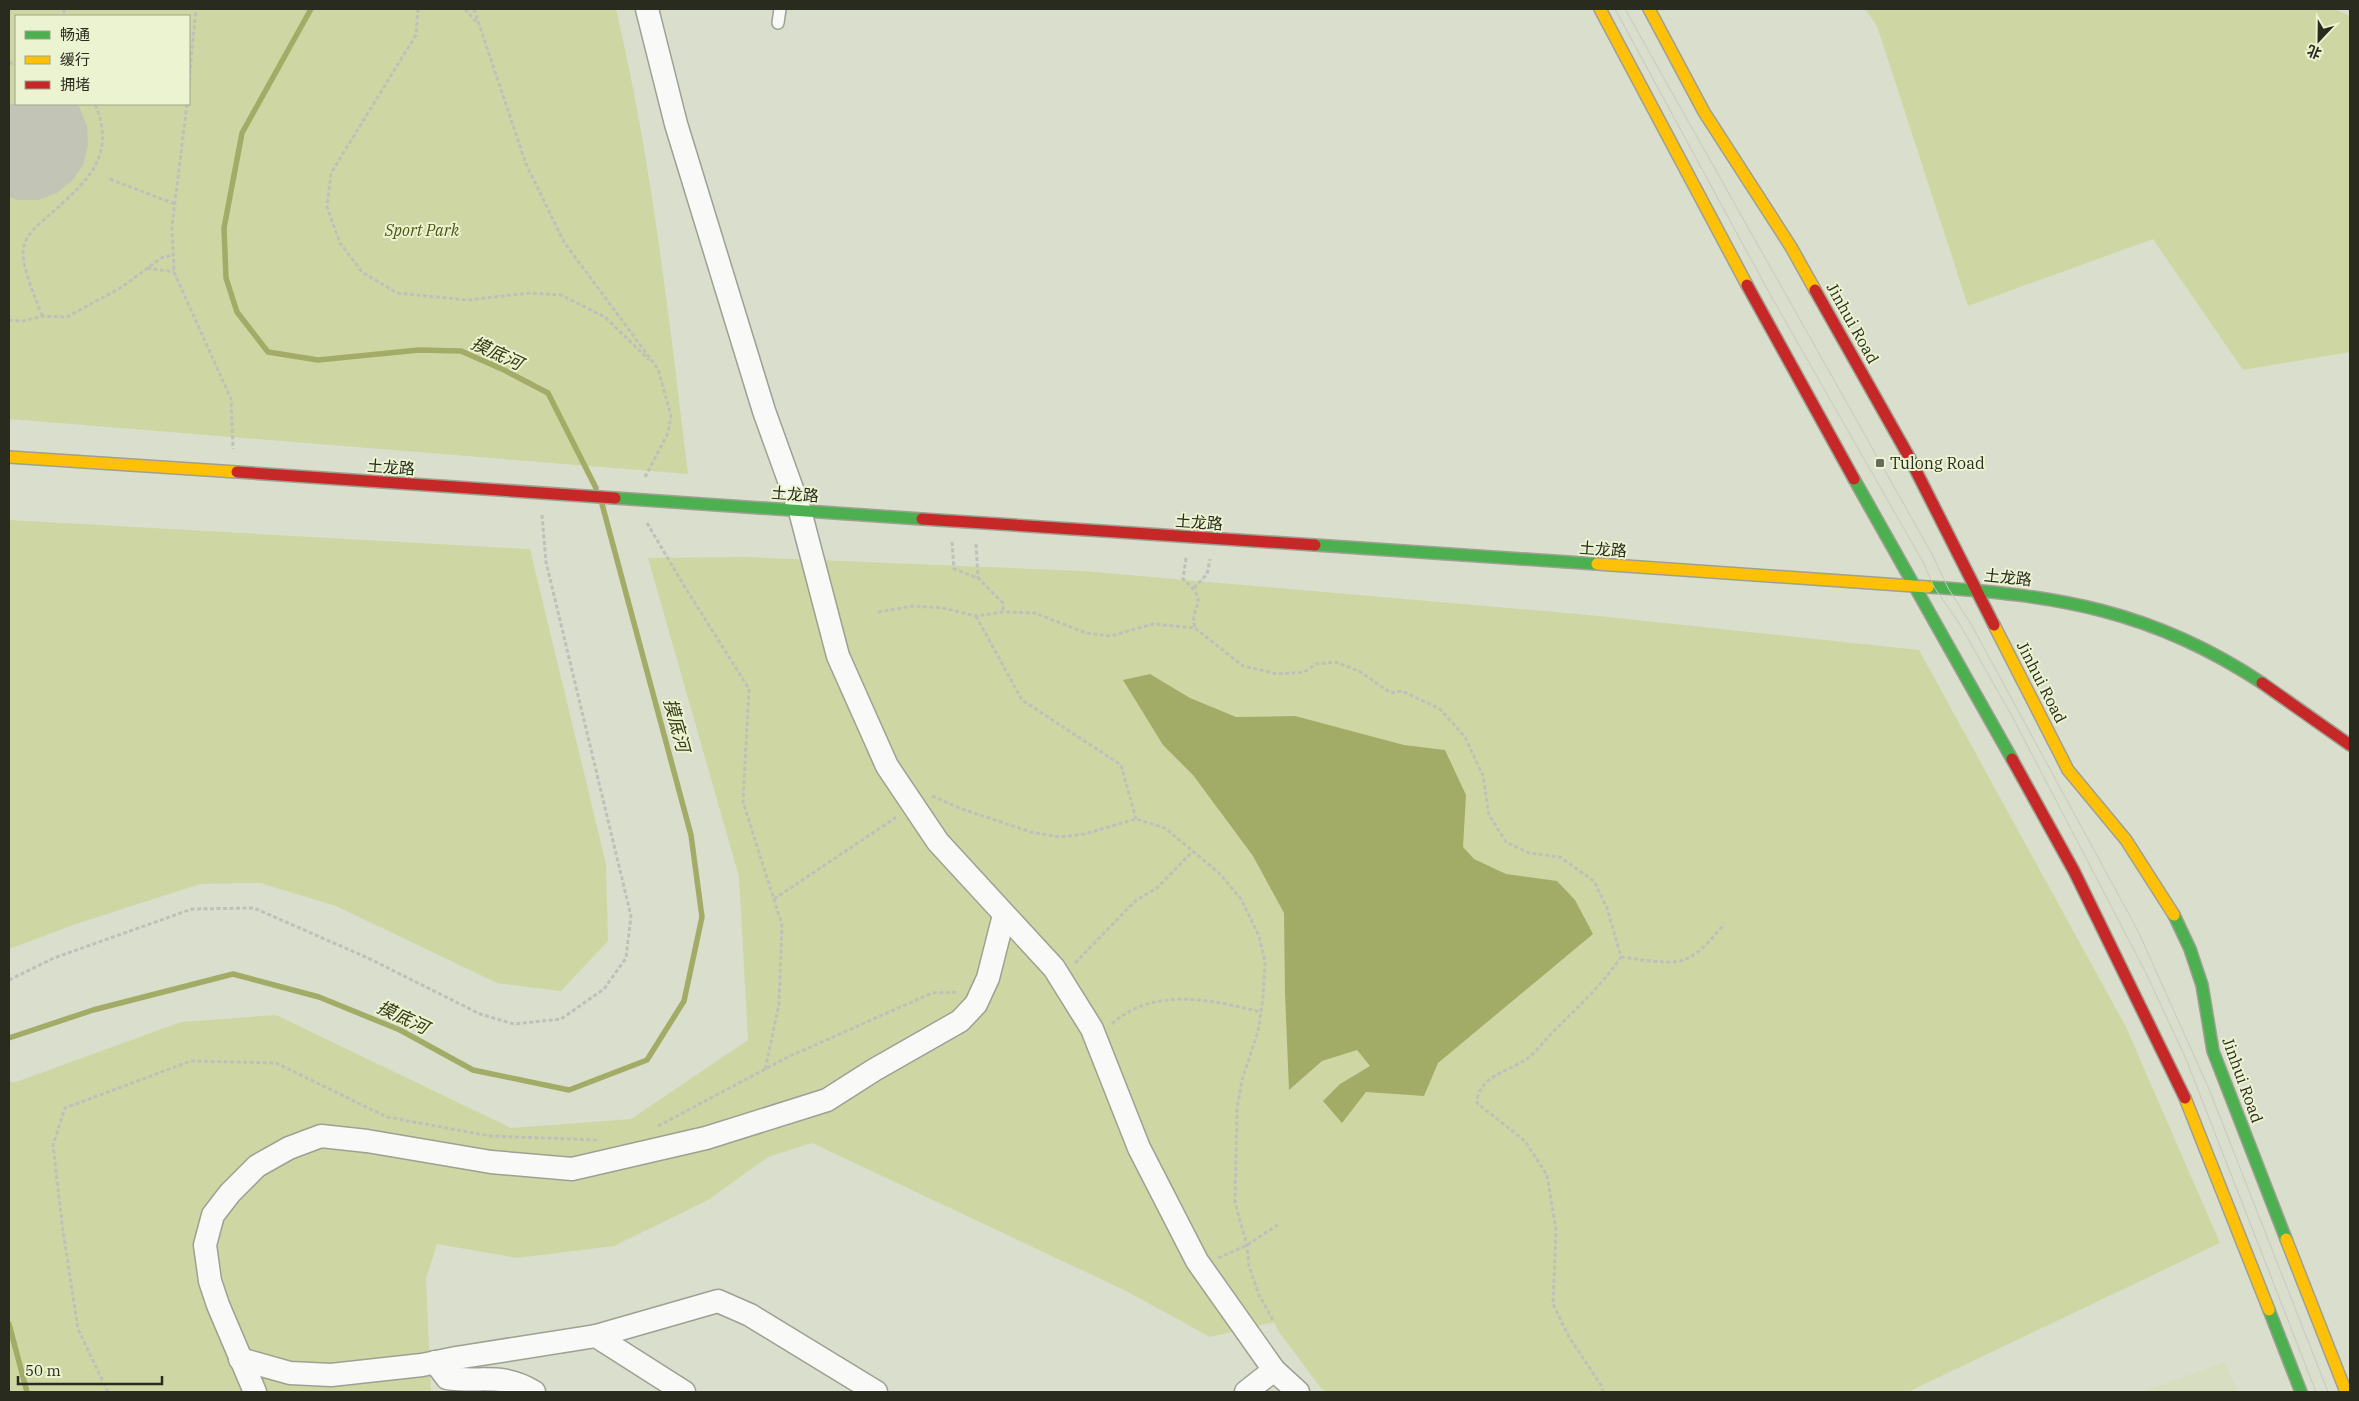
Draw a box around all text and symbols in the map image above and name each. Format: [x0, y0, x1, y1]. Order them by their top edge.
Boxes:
legend [15, 15, 190, 105]
north arrow [2294, 15, 2344, 65]
text: 畅通 [60, 25, 90, 44]
text: 北 [2304, 41, 2324, 63]
text: 缓行 [60, 50, 90, 69]
text: 拥堵 [60, 75, 90, 94]
park label: Sport Park [384, 220, 460, 240]
street label: Jinhui Road [1823, 279, 1884, 367]
water label: 摸底河 [468, 331, 529, 376]
place label: Tulong Road [1890, 453, 1985, 473]
street label: 土龙路 [366, 455, 416, 479]
marker: Tulong Road [1874, 457, 1886, 469]
street label: 土龙路 [770, 482, 820, 506]
street label: 土龙路 [1174, 510, 1224, 534]
street label: 土龙路 [1578, 537, 1628, 561]
street label: 土龙路 [1983, 565, 2033, 589]
street label: Jinhui Road [2013, 638, 2071, 727]
water label: 摸底河 [659, 696, 696, 757]
water label: 摸底河 [374, 995, 435, 1040]
street label: Jinhui Road [2218, 1035, 2268, 1126]
scale bar [18, 1354, 161, 1386]
text: 50 m [25, 1361, 61, 1380]

